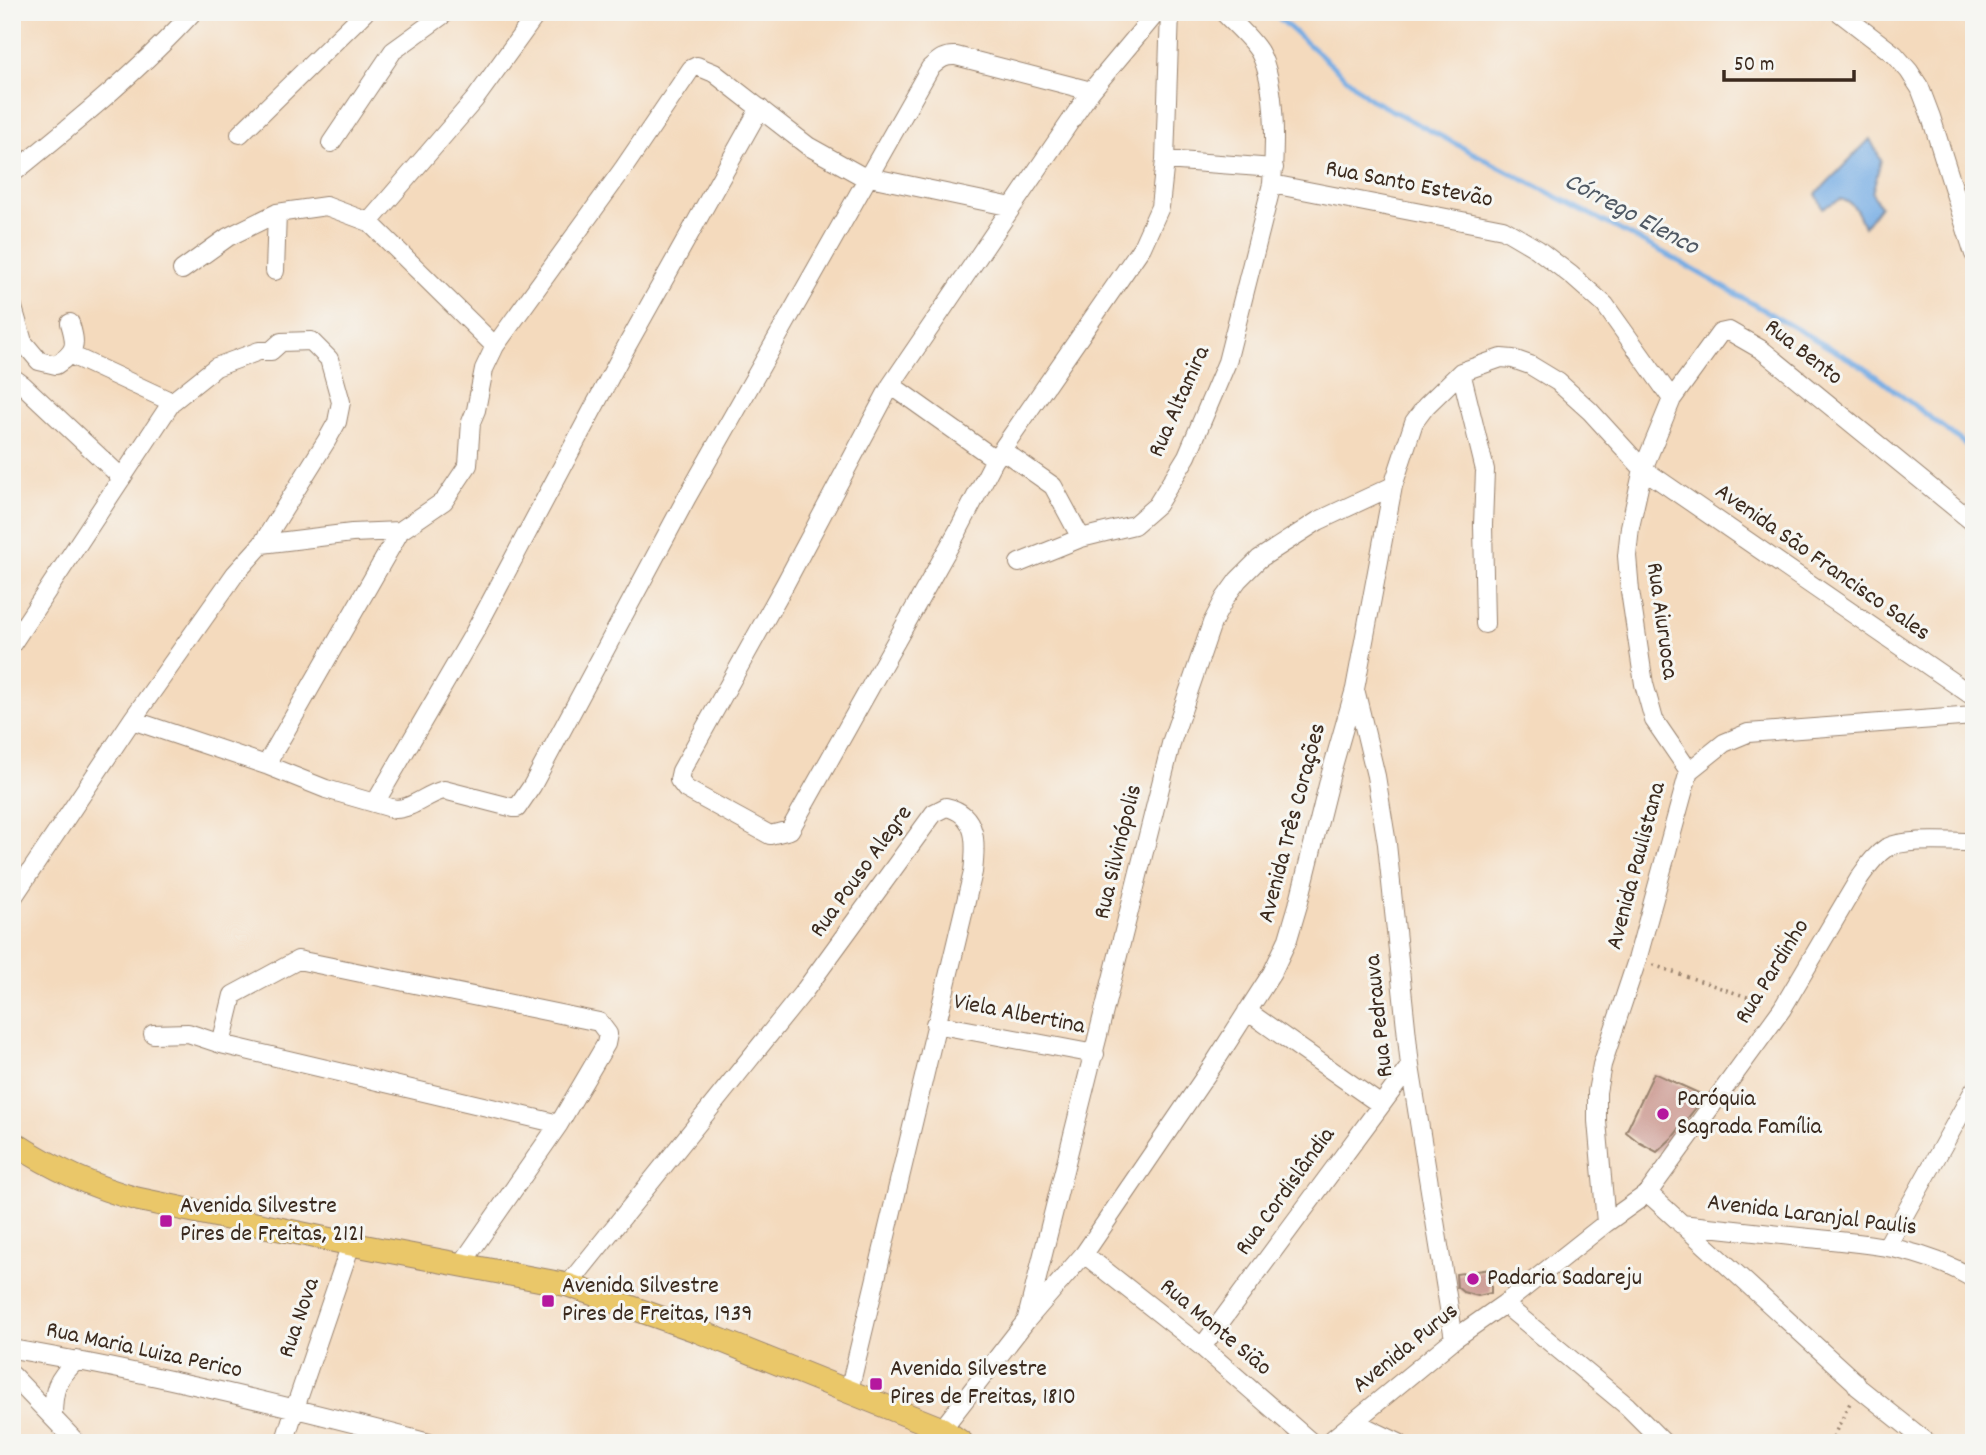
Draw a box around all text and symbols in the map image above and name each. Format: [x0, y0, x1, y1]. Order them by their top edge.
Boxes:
scale bar [1724, 38, 1853, 82]
text: 50 m [1734, 51, 1774, 81]
street label: Rua Santo Estevão [1322, 152, 1496, 218]
water label: Córrego Elenco [1557, 164, 1706, 267]
street label: Rua Bento [1757, 311, 1849, 395]
street label: Rua Altamira [1140, 340, 1220, 463]
street label: Avenida São Francisco Sales [1707, 476, 1937, 650]
street label: Rua Aiuruoca [1636, 560, 1686, 682]
street label: Avenida Três Corações [1250, 719, 1336, 927]
street label: Avenida Paulistana [1598, 778, 1676, 954]
street label: Rua Silvinópolis [1086, 781, 1152, 923]
street label: Rua Pouso Alegre [802, 799, 922, 945]
street label: Rua Pardinho [1727, 913, 1819, 1031]
street label: Rua Pedrauva [1357, 952, 1403, 1079]
street label: Viela Albertina [950, 986, 1088, 1045]
place label: Paróquia Sagrada Família [1677, 1083, 1822, 1145]
marker: Paróquia Sagrada Família [1655, 1106, 1671, 1122]
street label: Rua Cordislândia [1228, 1120, 1345, 1263]
street label: Avenida Laranjal Paulis [1705, 1186, 1919, 1246]
place label: Avenida Silvestre Pires de Freitas, 2121 [180, 1190, 364, 1252]
marker: Avenida Silvestre Pires de Freitas, 2121 [158, 1213, 174, 1229]
place label: Padaria Sadareju [1487, 1262, 1642, 1296]
place label: Avenida Silvestre Pires de Freitas, 1939 [562, 1270, 752, 1332]
street label: Rua Monte Sião [1152, 1271, 1278, 1385]
marker: Padaria Sadareju [1465, 1271, 1481, 1287]
street label: Rua Nova [270, 1273, 330, 1363]
marker: Avenida Silvestre Pires de Freitas, 1939 [540, 1293, 556, 1309]
street label: Avenida Purus [1346, 1296, 1466, 1402]
street label: Rua Maria Luiza Perico [43, 1314, 245, 1388]
place label: Avenida Silvestre Pires de Freitas, 1810 [890, 1353, 1076, 1415]
marker: Avenida Silvestre Pires de Freitas, 1810 [868, 1376, 884, 1392]

